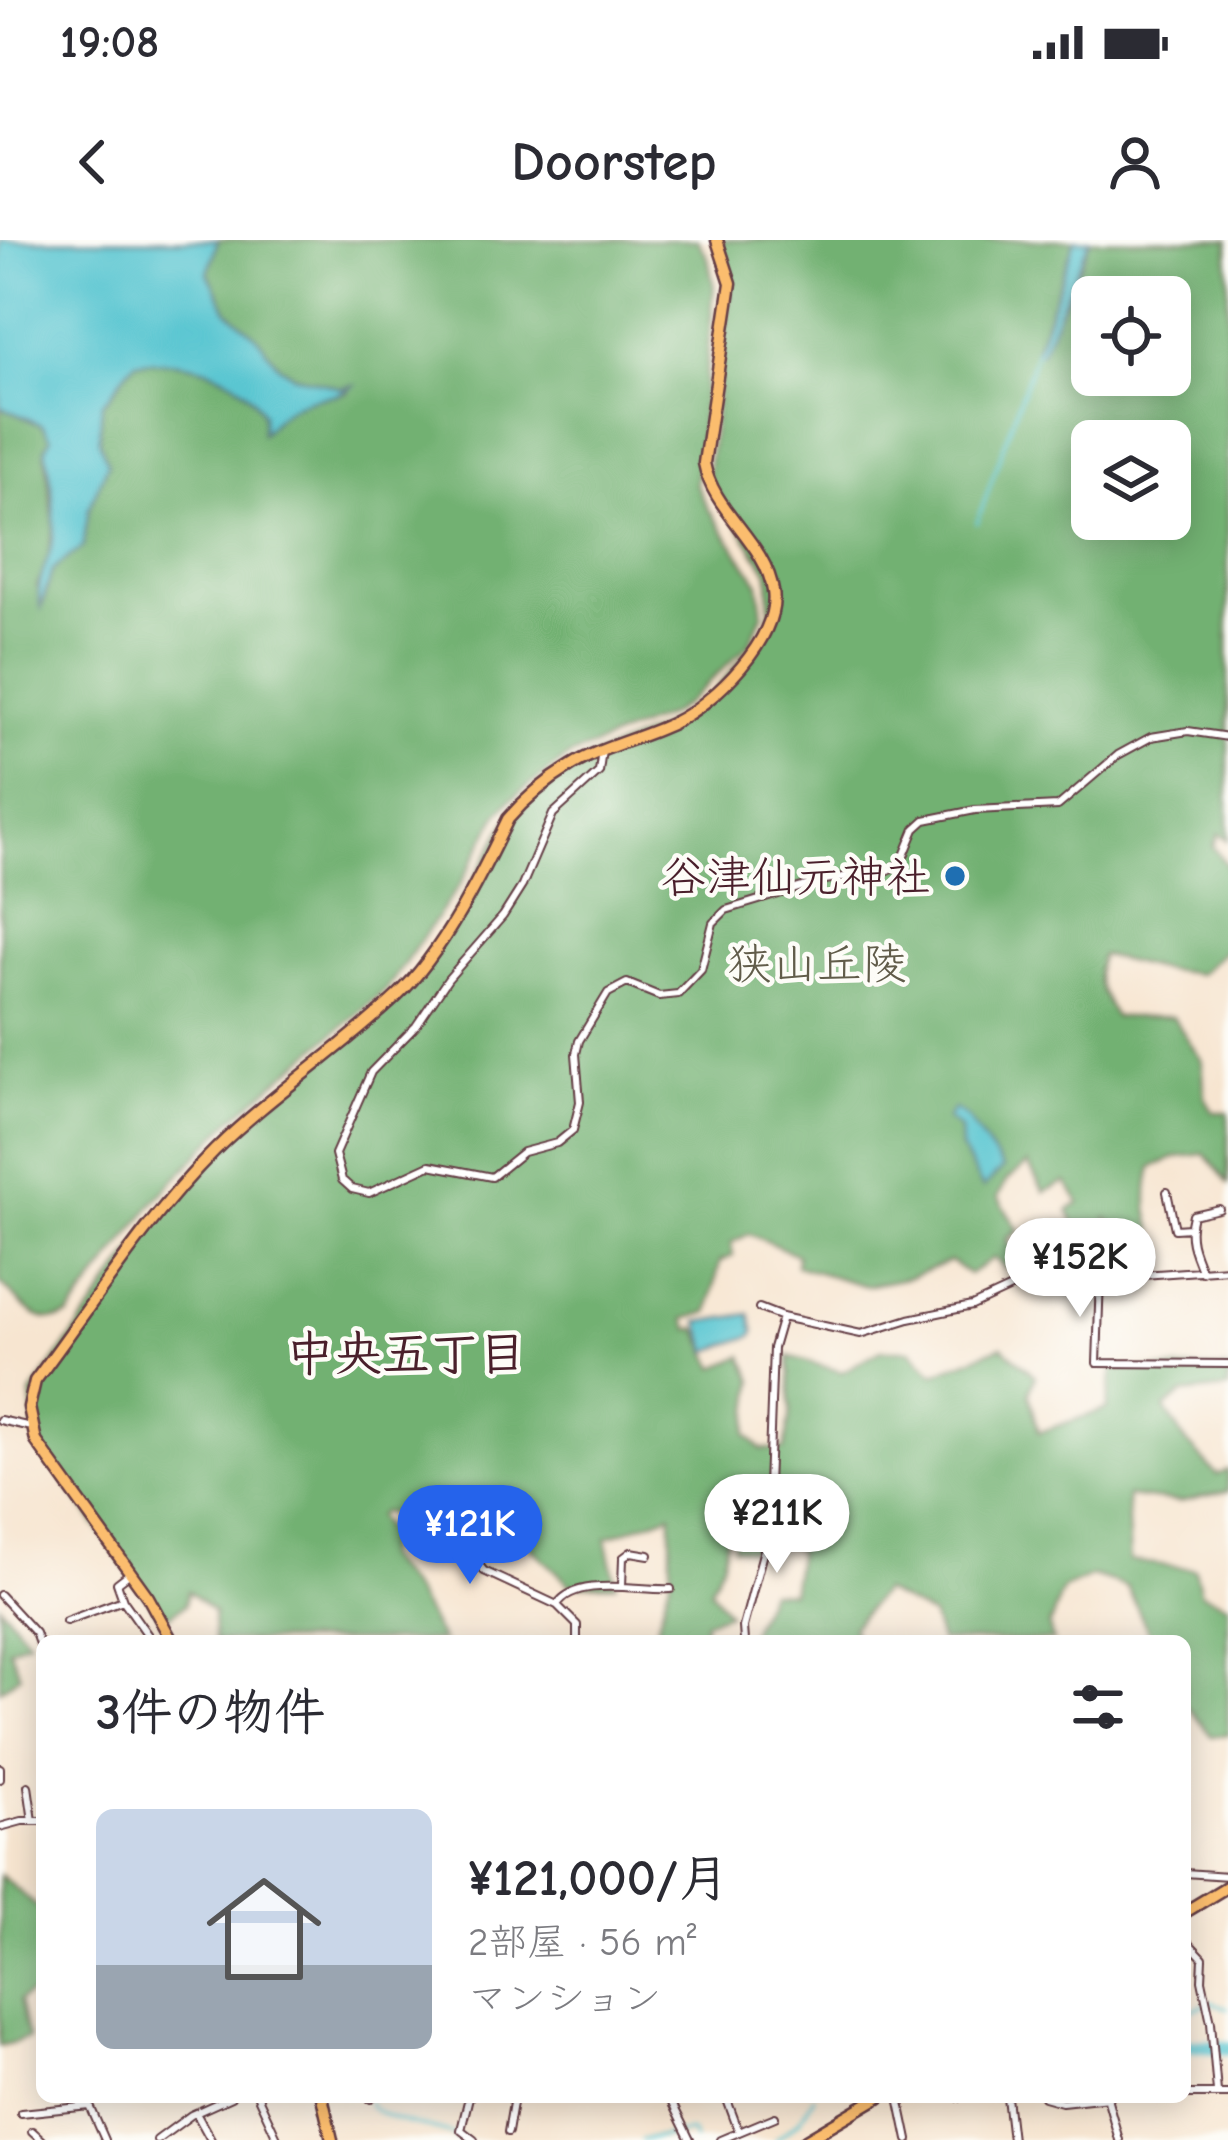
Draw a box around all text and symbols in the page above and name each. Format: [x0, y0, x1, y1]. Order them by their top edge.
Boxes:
text: 19:08 [60, 16, 159, 68]
icon: back [60, 129, 126, 195]
icon: person [1102, 129, 1168, 195]
text: Doorstep [511, 131, 717, 194]
map controls [1071, 276, 1191, 540]
button: locate [1071, 276, 1191, 396]
button: layers [1071, 420, 1191, 540]
place label: 谷津仙元神社 [661, 851, 931, 903]
marker: 谷津仙元神社 [942, 863, 968, 889]
park label: 狭山丘陵 [727, 938, 907, 990]
pin: ¥152K [996, 1218, 1164, 1320]
text: ¥152K [1032, 1234, 1128, 1279]
district label: 中央五丁目 [286, 1327, 526, 1382]
pin: ¥211K [693, 1474, 861, 1576]
pin: ¥121K [386, 1485, 554, 1587]
text: ¥211K [731, 1490, 823, 1535]
text: ¥121K [424, 1501, 516, 1546]
icon: filters [1065, 1674, 1131, 1740]
text: 3件の物件 [96, 1683, 325, 1742]
text: ¥121,000/月 [468, 1849, 729, 1908]
icon: home [192, 1857, 336, 2001]
text: 2部屋 · 56 m² [468, 1920, 697, 1965]
text: マンション [468, 1976, 661, 2021]

